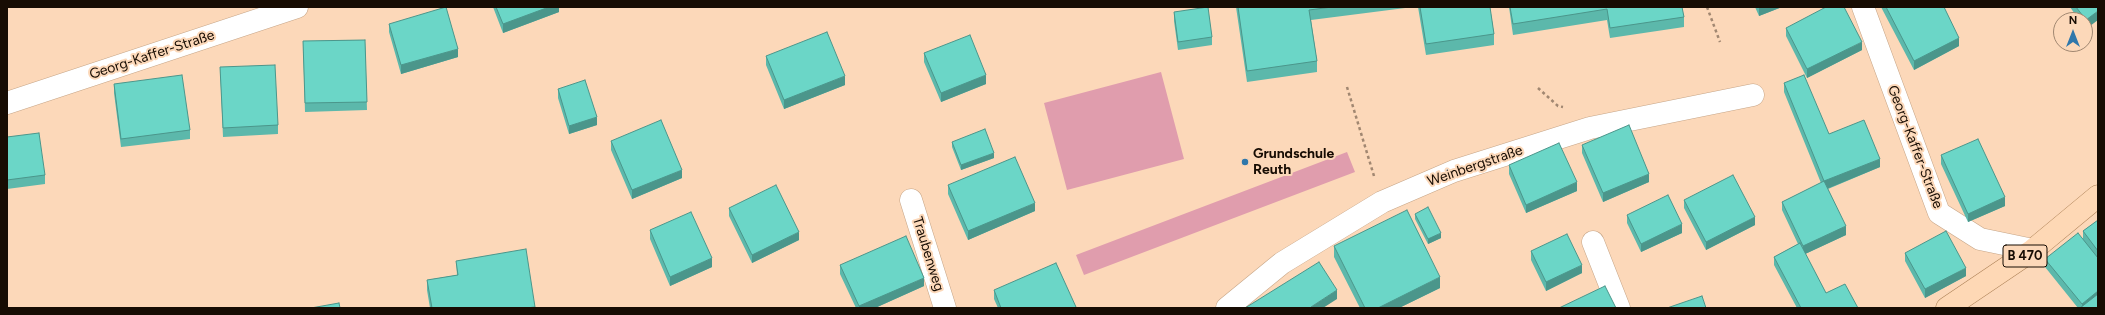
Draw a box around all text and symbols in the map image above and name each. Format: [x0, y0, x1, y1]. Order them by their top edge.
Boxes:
north arrow [2053, 12, 2093, 52]
text: N [2069, 14, 2077, 27]
street label: Georg-Kaffer-Straße [87, 27, 217, 83]
street label: Georg-Kaffer-Straße [1884, 83, 1946, 211]
street label: Weinbergstraße [1425, 142, 1525, 190]
place label: Grundschule Reuth [1253, 146, 1334, 178]
marker: Grundschule Reuth [1240, 157, 1250, 167]
street label: Traubenweg [909, 215, 947, 293]
road number: B 470 [2003, 245, 2047, 267]

